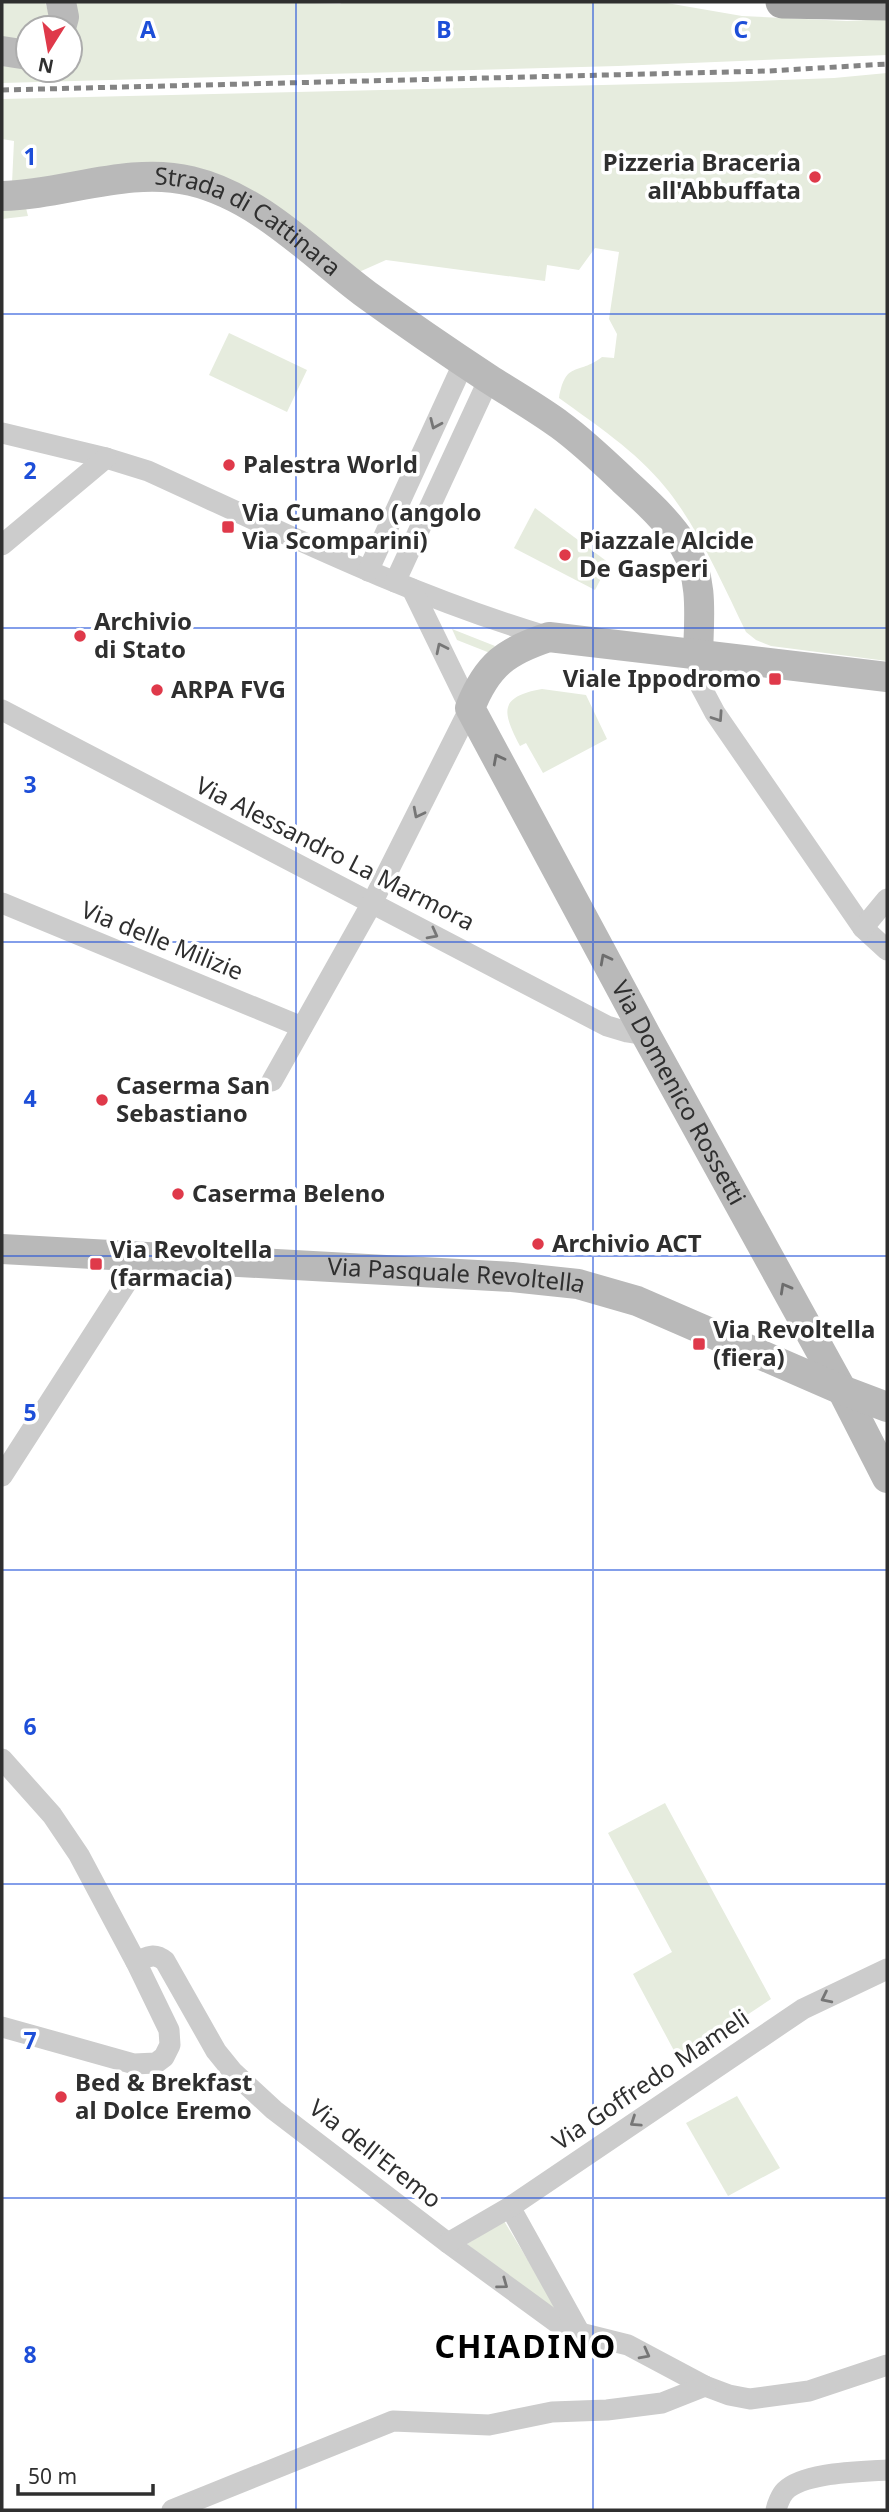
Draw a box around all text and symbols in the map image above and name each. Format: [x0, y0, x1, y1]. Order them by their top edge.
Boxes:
text: A [140, 13, 156, 45]
text: B [436, 13, 452, 45]
text: C [734, 13, 749, 45]
north arrow [14, 14, 84, 84]
text: N [36, 51, 56, 80]
text: 1 [23, 140, 37, 172]
place label: Pizzeria Braceria all'Abbuffata [603, 145, 801, 206]
street label: Strada di Cattinara [154, 159, 348, 283]
marker: Pizzeria Braceria all'Abbuffata [807, 169, 823, 185]
one-way arrow [429, 417, 443, 429]
place label: Palestra World [243, 447, 418, 480]
text: 2 [23, 454, 37, 486]
marker: Palestra World [221, 457, 237, 473]
place label: Via Cumano (angolo Via Scomparini) [242, 495, 481, 556]
marker: Via Cumano (angolo Via Scomparini) [220, 519, 236, 535]
place label: Piazzale Alcide De Gasperi [579, 523, 754, 584]
marker: Piazzale Alcide De Gasperi [557, 547, 573, 563]
place label: Archivio di Stato [94, 604, 192, 665]
marker: Archivio di Stato [72, 628, 88, 644]
one-way arrow [436, 643, 450, 655]
place label: Viale Ippodromo [563, 661, 761, 694]
marker: Viale Ippodromo [767, 671, 783, 687]
place label: ARPA FVG [171, 672, 286, 705]
marker: ARPA FVG [149, 682, 165, 698]
one-way arrow [710, 710, 723, 723]
one-way arrow [492, 754, 506, 766]
text: 3 [23, 768, 37, 800]
street label: Via Alessandro La Marmora [191, 768, 481, 937]
one-way arrow [412, 806, 426, 818]
street label: Via delle Milizie [77, 892, 249, 987]
one-way arrow [426, 926, 438, 940]
one-way arrow [600, 954, 614, 966]
street label: Via Domenico Rossetti [605, 974, 755, 1210]
place label: Caserma San Sebastiano [116, 1068, 270, 1129]
text: 4 [23, 1082, 37, 1114]
marker: Caserma San Sebastiano [94, 1092, 110, 1108]
place label: Caserma Beleno [192, 1176, 385, 1209]
marker: Caserma Beleno [170, 1186, 186, 1202]
place label: Archivio ACT [552, 1226, 702, 1259]
place label: Via Revoltella (farmacia) [110, 1232, 272, 1293]
marker: Archivio ACT [530, 1236, 546, 1252]
street label: Via Pasquale Revoltella [327, 1249, 590, 1300]
marker: Via Revoltella (farmacia) [88, 1256, 104, 1272]
one-way arrow [780, 1282, 794, 1295]
place label: Via Revoltella (fiera) [713, 1312, 875, 1373]
marker: Via Revoltella (fiera) [691, 1336, 707, 1352]
text: 5 [23, 1396, 37, 1428]
text: 6 [23, 1710, 37, 1742]
one-way arrow [821, 1990, 833, 2004]
street label: Via Goffredo Mameli [545, 2001, 755, 2157]
text: 7 [23, 2024, 37, 2056]
place label: Bed & Brekfast al Dolce Eremo [75, 2065, 252, 2126]
marker: Bed & Brekfast al Dolce Eremo [53, 2089, 69, 2105]
street label: Via dell'Eremo [303, 2091, 449, 2215]
one-way arrow [630, 2114, 643, 2126]
one-way arrow [495, 2275, 508, 2288]
district label: CHIADINO [435, 2324, 617, 2367]
text: 8 [23, 2338, 37, 2370]
one-way arrow [638, 2346, 650, 2359]
scale bar [18, 2452, 152, 2496]
text: 50 m [28, 2462, 77, 2490]

